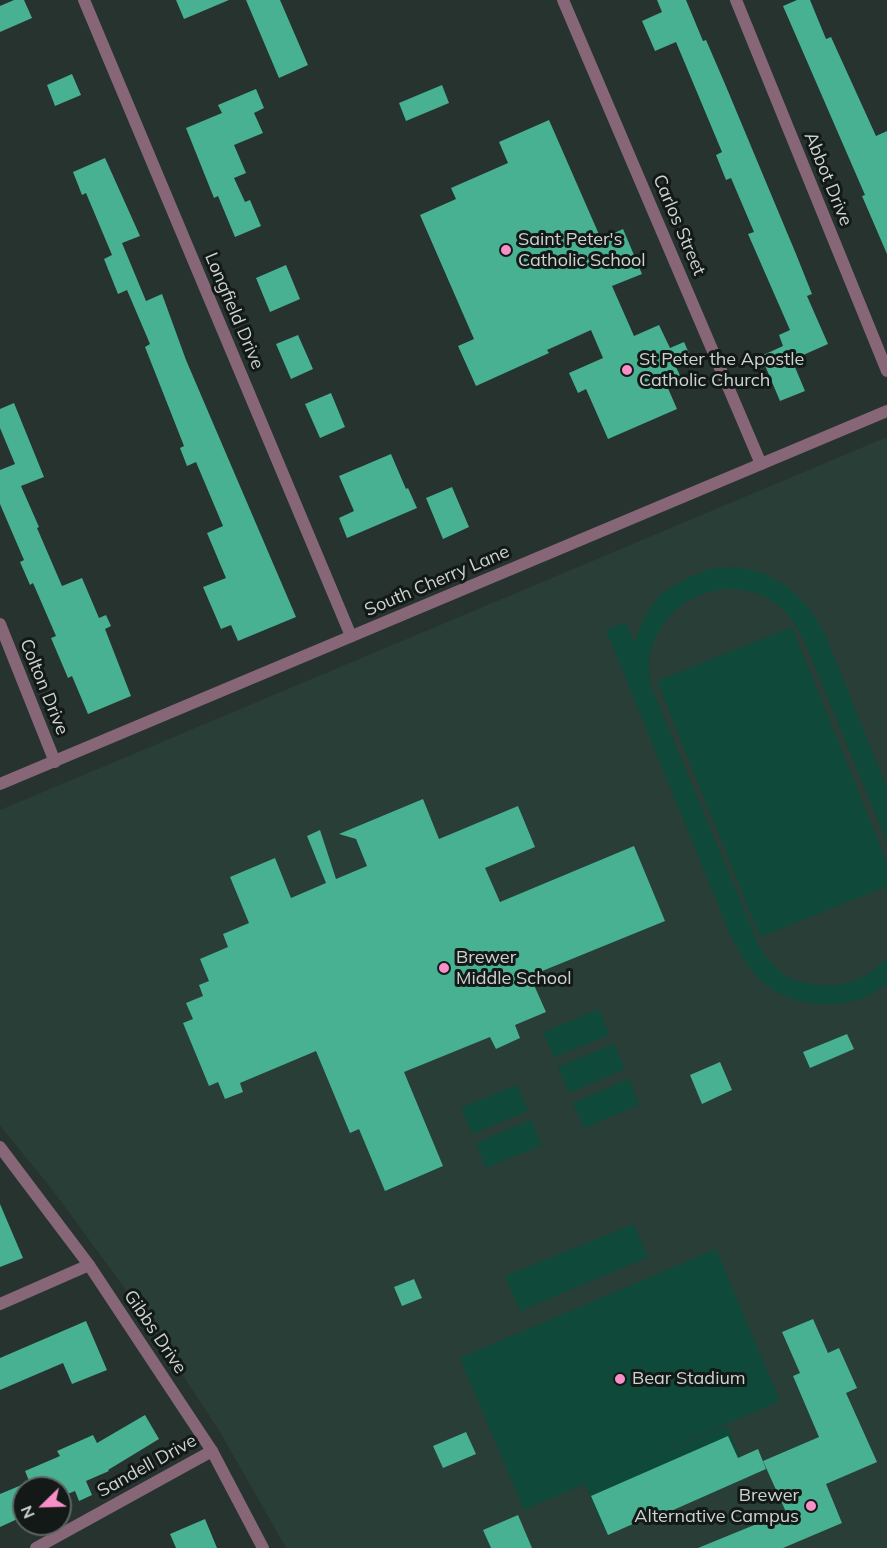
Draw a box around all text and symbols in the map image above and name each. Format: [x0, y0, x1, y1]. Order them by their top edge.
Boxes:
street label: Abbot Drive [799, 129, 857, 229]
street label: Carlos Street [648, 171, 710, 279]
place label: Saint Peter's Catholic School [518, 229, 646, 272]
marker: Saint Peter's Catholic School [499, 243, 513, 257]
street label: Longfield Drive [200, 249, 268, 373]
place label: St Peter the Apostle Catholic Church [639, 349, 804, 392]
marker: St Peter the Apostle Catholic Church [620, 363, 634, 377]
street label: South Cherry Lane [361, 541, 513, 621]
street label: Colton Drive [15, 636, 73, 738]
place label: Brewer Middle School [456, 947, 572, 990]
marker: Brewer Middle School [437, 961, 451, 975]
street label: Gibbs Drive [119, 1286, 191, 1378]
place label: Bear Stadium [632, 1368, 746, 1390]
marker: Bear Stadium [613, 1372, 627, 1386]
street label: Sandell Drive [94, 1430, 200, 1502]
north arrow [12, 1476, 72, 1536]
place label: Brewer Alternative Campus [634, 1485, 799, 1528]
marker: Brewer Alternative Campus [804, 1499, 818, 1513]
text: N [16, 1503, 39, 1522]

